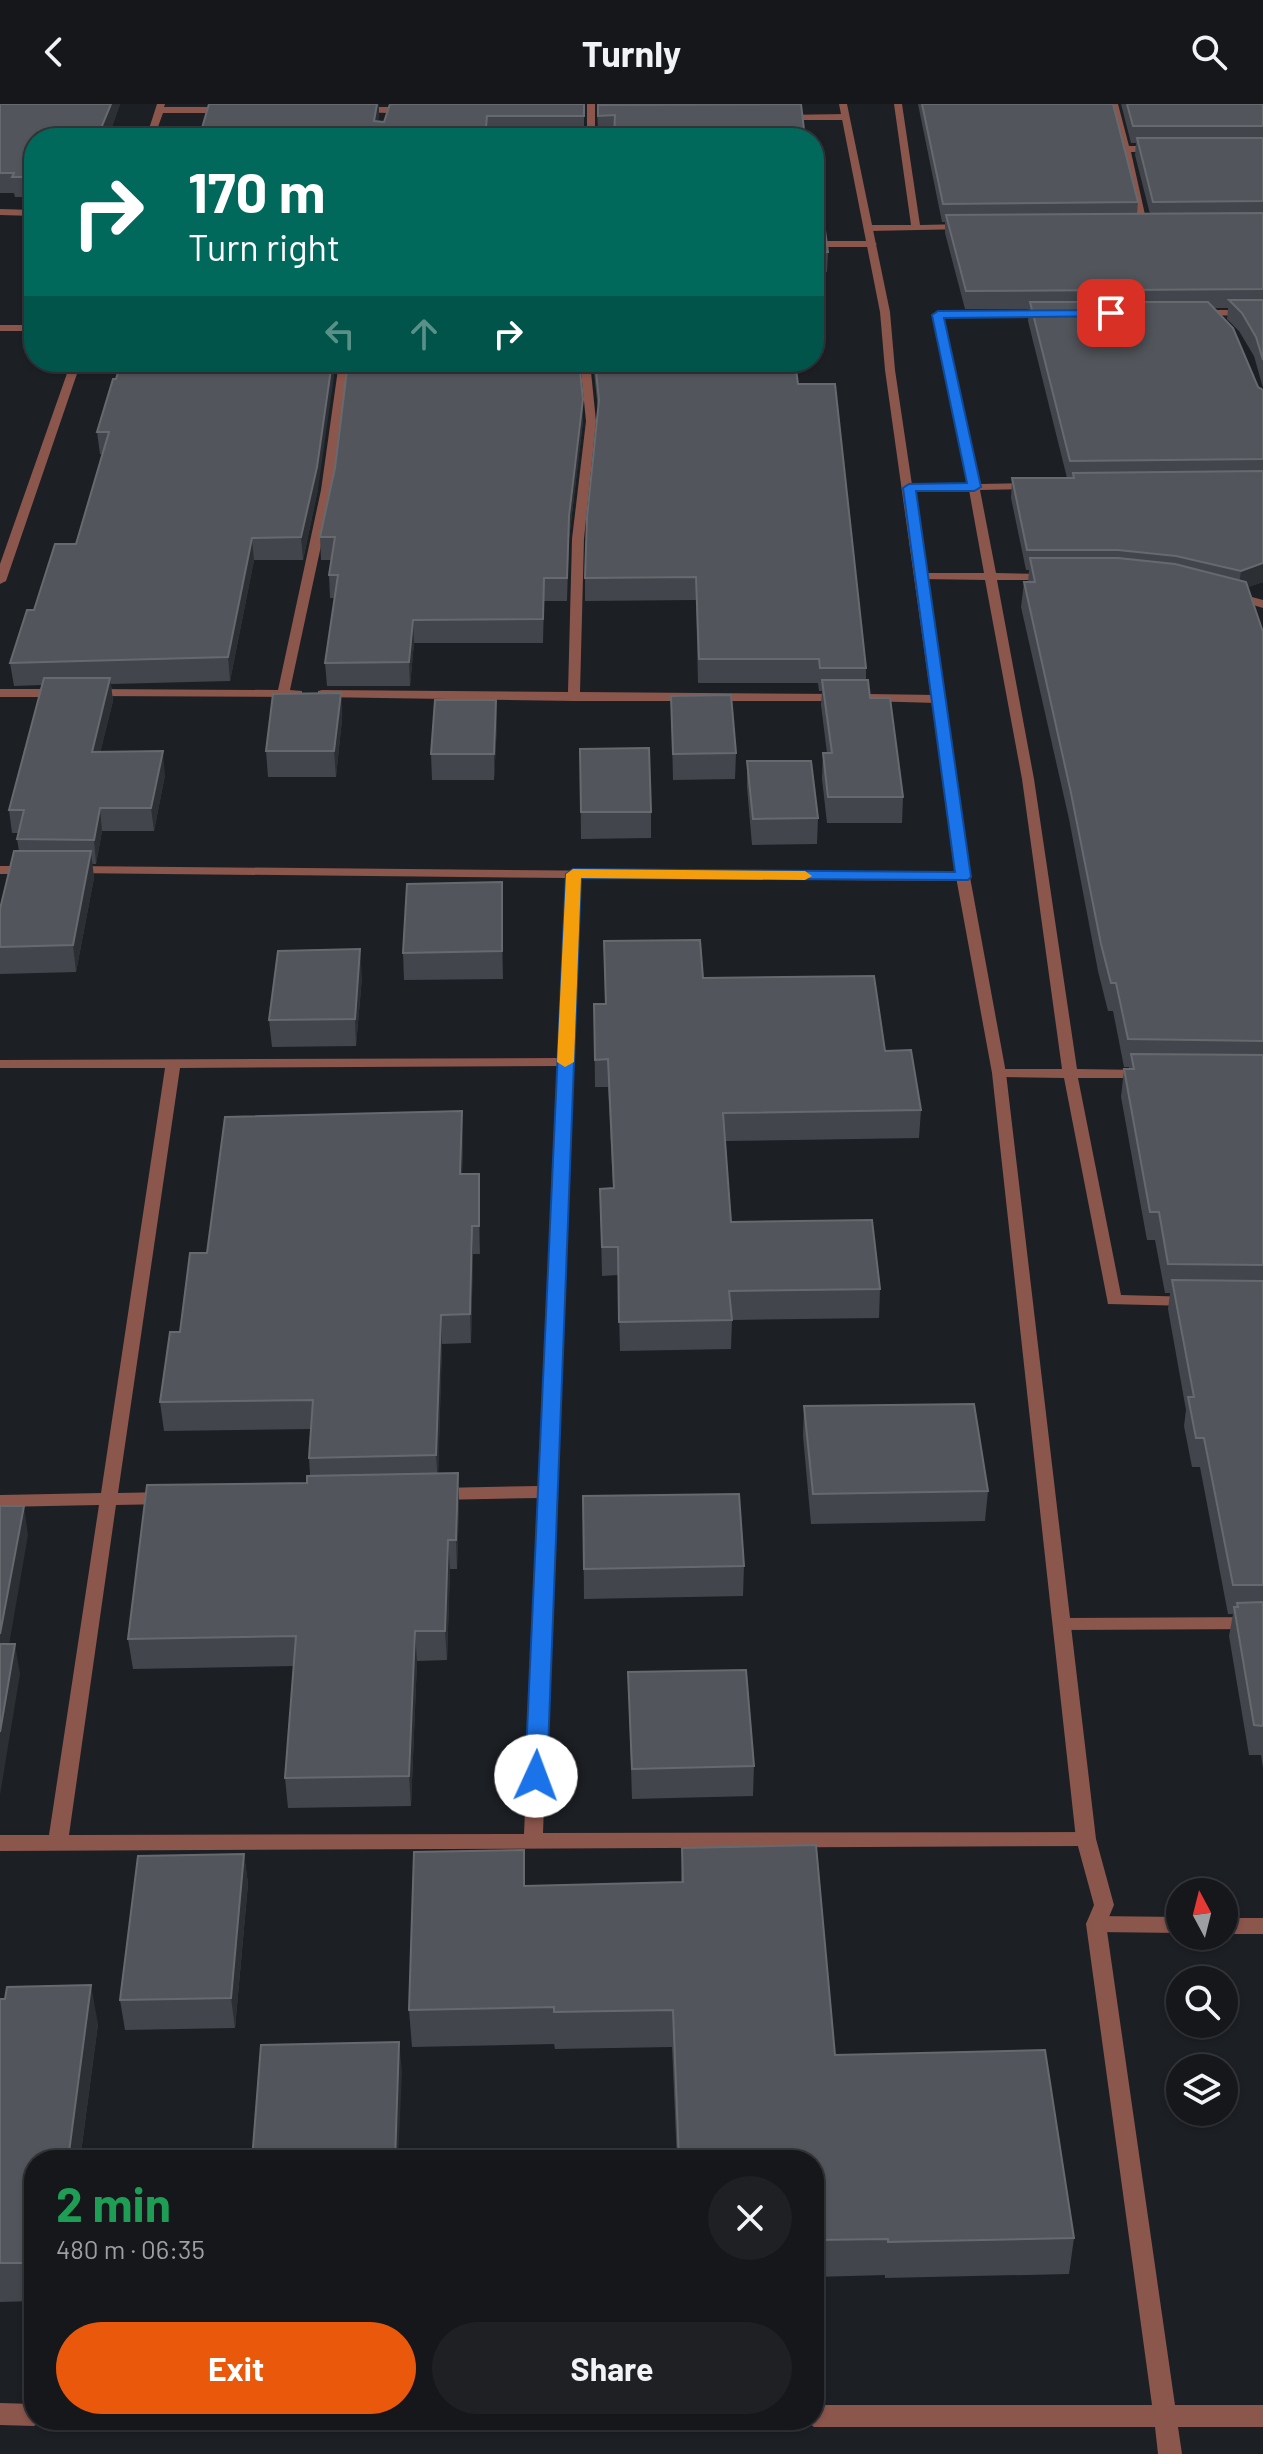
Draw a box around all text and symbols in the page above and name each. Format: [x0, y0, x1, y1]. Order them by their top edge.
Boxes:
icon: back [32, 30, 76, 74]
icon: search [1187, 30, 1231, 74]
text: Turnly [582, 31, 681, 74]
text: 170 m [188, 157, 325, 224]
icon: right [56, 160, 160, 264]
text: Turn right [188, 225, 340, 268]
pin [1077, 279, 1145, 347]
icon: arrive [1089, 291, 1133, 335]
icon: left [318, 312, 362, 356]
icon: ahead [402, 312, 446, 356]
icon: right [486, 312, 530, 356]
position arrow [494, 1734, 578, 1818]
north arrow [1166, 1878, 1238, 1950]
map controls [1166, 1878, 1238, 2126]
button: search [1166, 1966, 1238, 2038]
button: layers [1166, 2054, 1238, 2126]
text: 2 min [56, 2174, 171, 2232]
button: close [708, 2176, 792, 2260]
text: 480 m · 06:35 [56, 2233, 205, 2264]
button: Exit [56, 2322, 416, 2414]
button: Share [432, 2322, 792, 2414]

